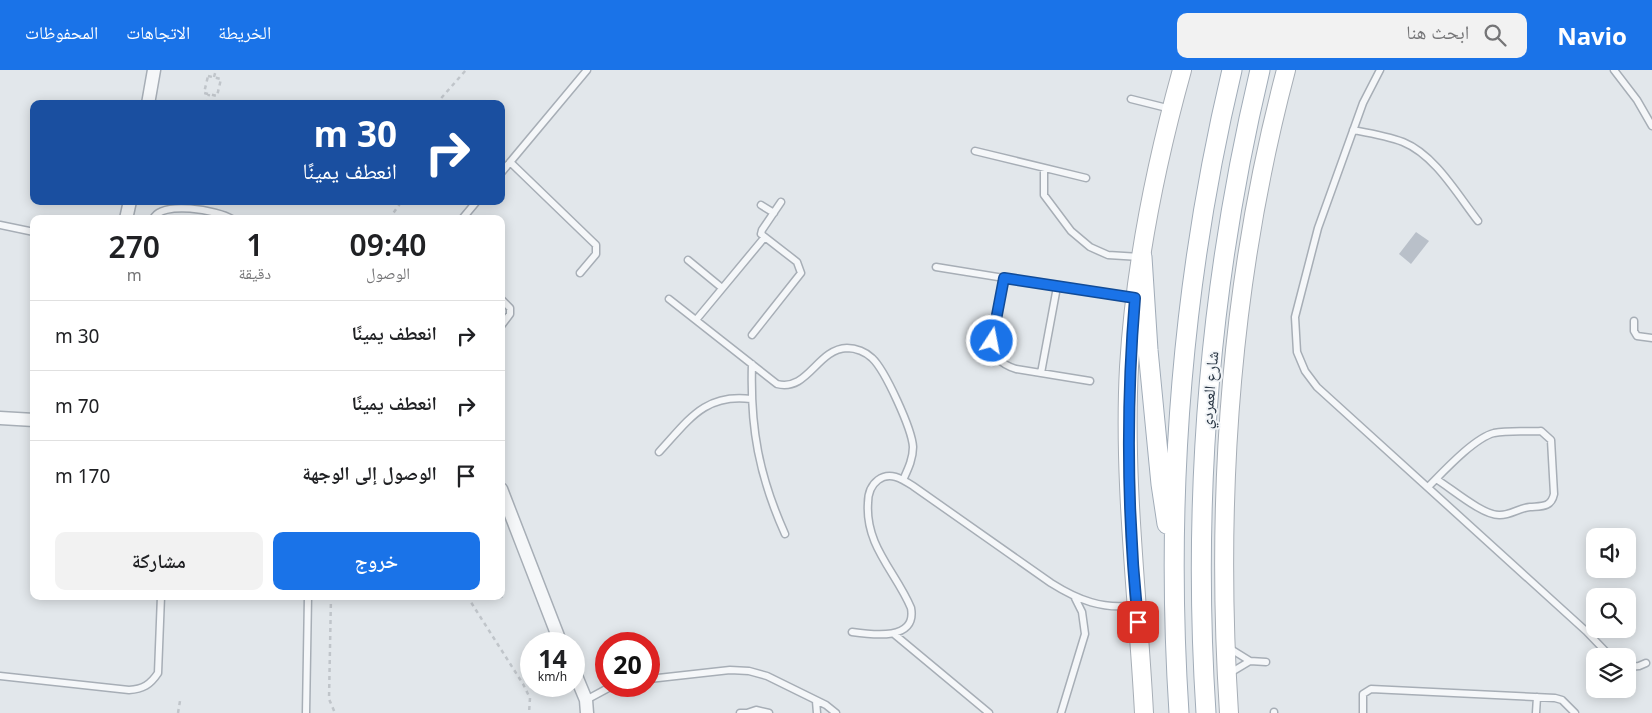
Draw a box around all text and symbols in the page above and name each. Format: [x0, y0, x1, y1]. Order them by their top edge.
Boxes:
search box [1177, 13, 1527, 58]
text: ابحث هنا [1406, 19, 1469, 45]
text: Navio [1557, 19, 1627, 52]
text: المحفوظات [25, 20, 98, 44]
text: الاتجاهات [126, 20, 190, 44]
text: الخريطة [218, 20, 271, 44]
icon: search [1481, 21, 1509, 49]
text: 30 m [314, 110, 397, 157]
icon: right [415, 120, 480, 185]
text: انعطف يمينًا [303, 155, 397, 185]
text: 1 [246, 224, 263, 265]
text: 09:40 [350, 224, 426, 265]
text: 270 [109, 226, 160, 267]
text: دقيقة [239, 262, 271, 284]
text: الوصول [366, 262, 410, 284]
text: m [127, 264, 142, 286]
position arrow [965, 314, 1017, 366]
text: انعطف يمينًا [351, 320, 437, 346]
icon: right [452, 322, 480, 350]
text: 30 m [55, 323, 99, 349]
street label: شارع العمردي [1195, 350, 1225, 430]
text: انعطف يمينًا [351, 390, 437, 416]
icon: right [452, 392, 480, 420]
text: 70 m [55, 393, 99, 419]
text: الوصول إلى الوجهة [302, 460, 437, 486]
icon: arrive [452, 462, 480, 490]
text: 170 m [55, 463, 110, 489]
map controls [1586, 528, 1636, 698]
button: sound [1586, 528, 1636, 578]
button: مشاركة [55, 532, 263, 590]
button: خروج [273, 532, 480, 590]
button: search [1586, 588, 1636, 638]
pin [1117, 601, 1159, 643]
icon: arrive [1124, 608, 1152, 636]
speed limit sign: 20 [595, 632, 660, 697]
text: 14 [538, 641, 567, 675]
button: layers [1586, 648, 1636, 698]
text: km/h [538, 668, 567, 685]

